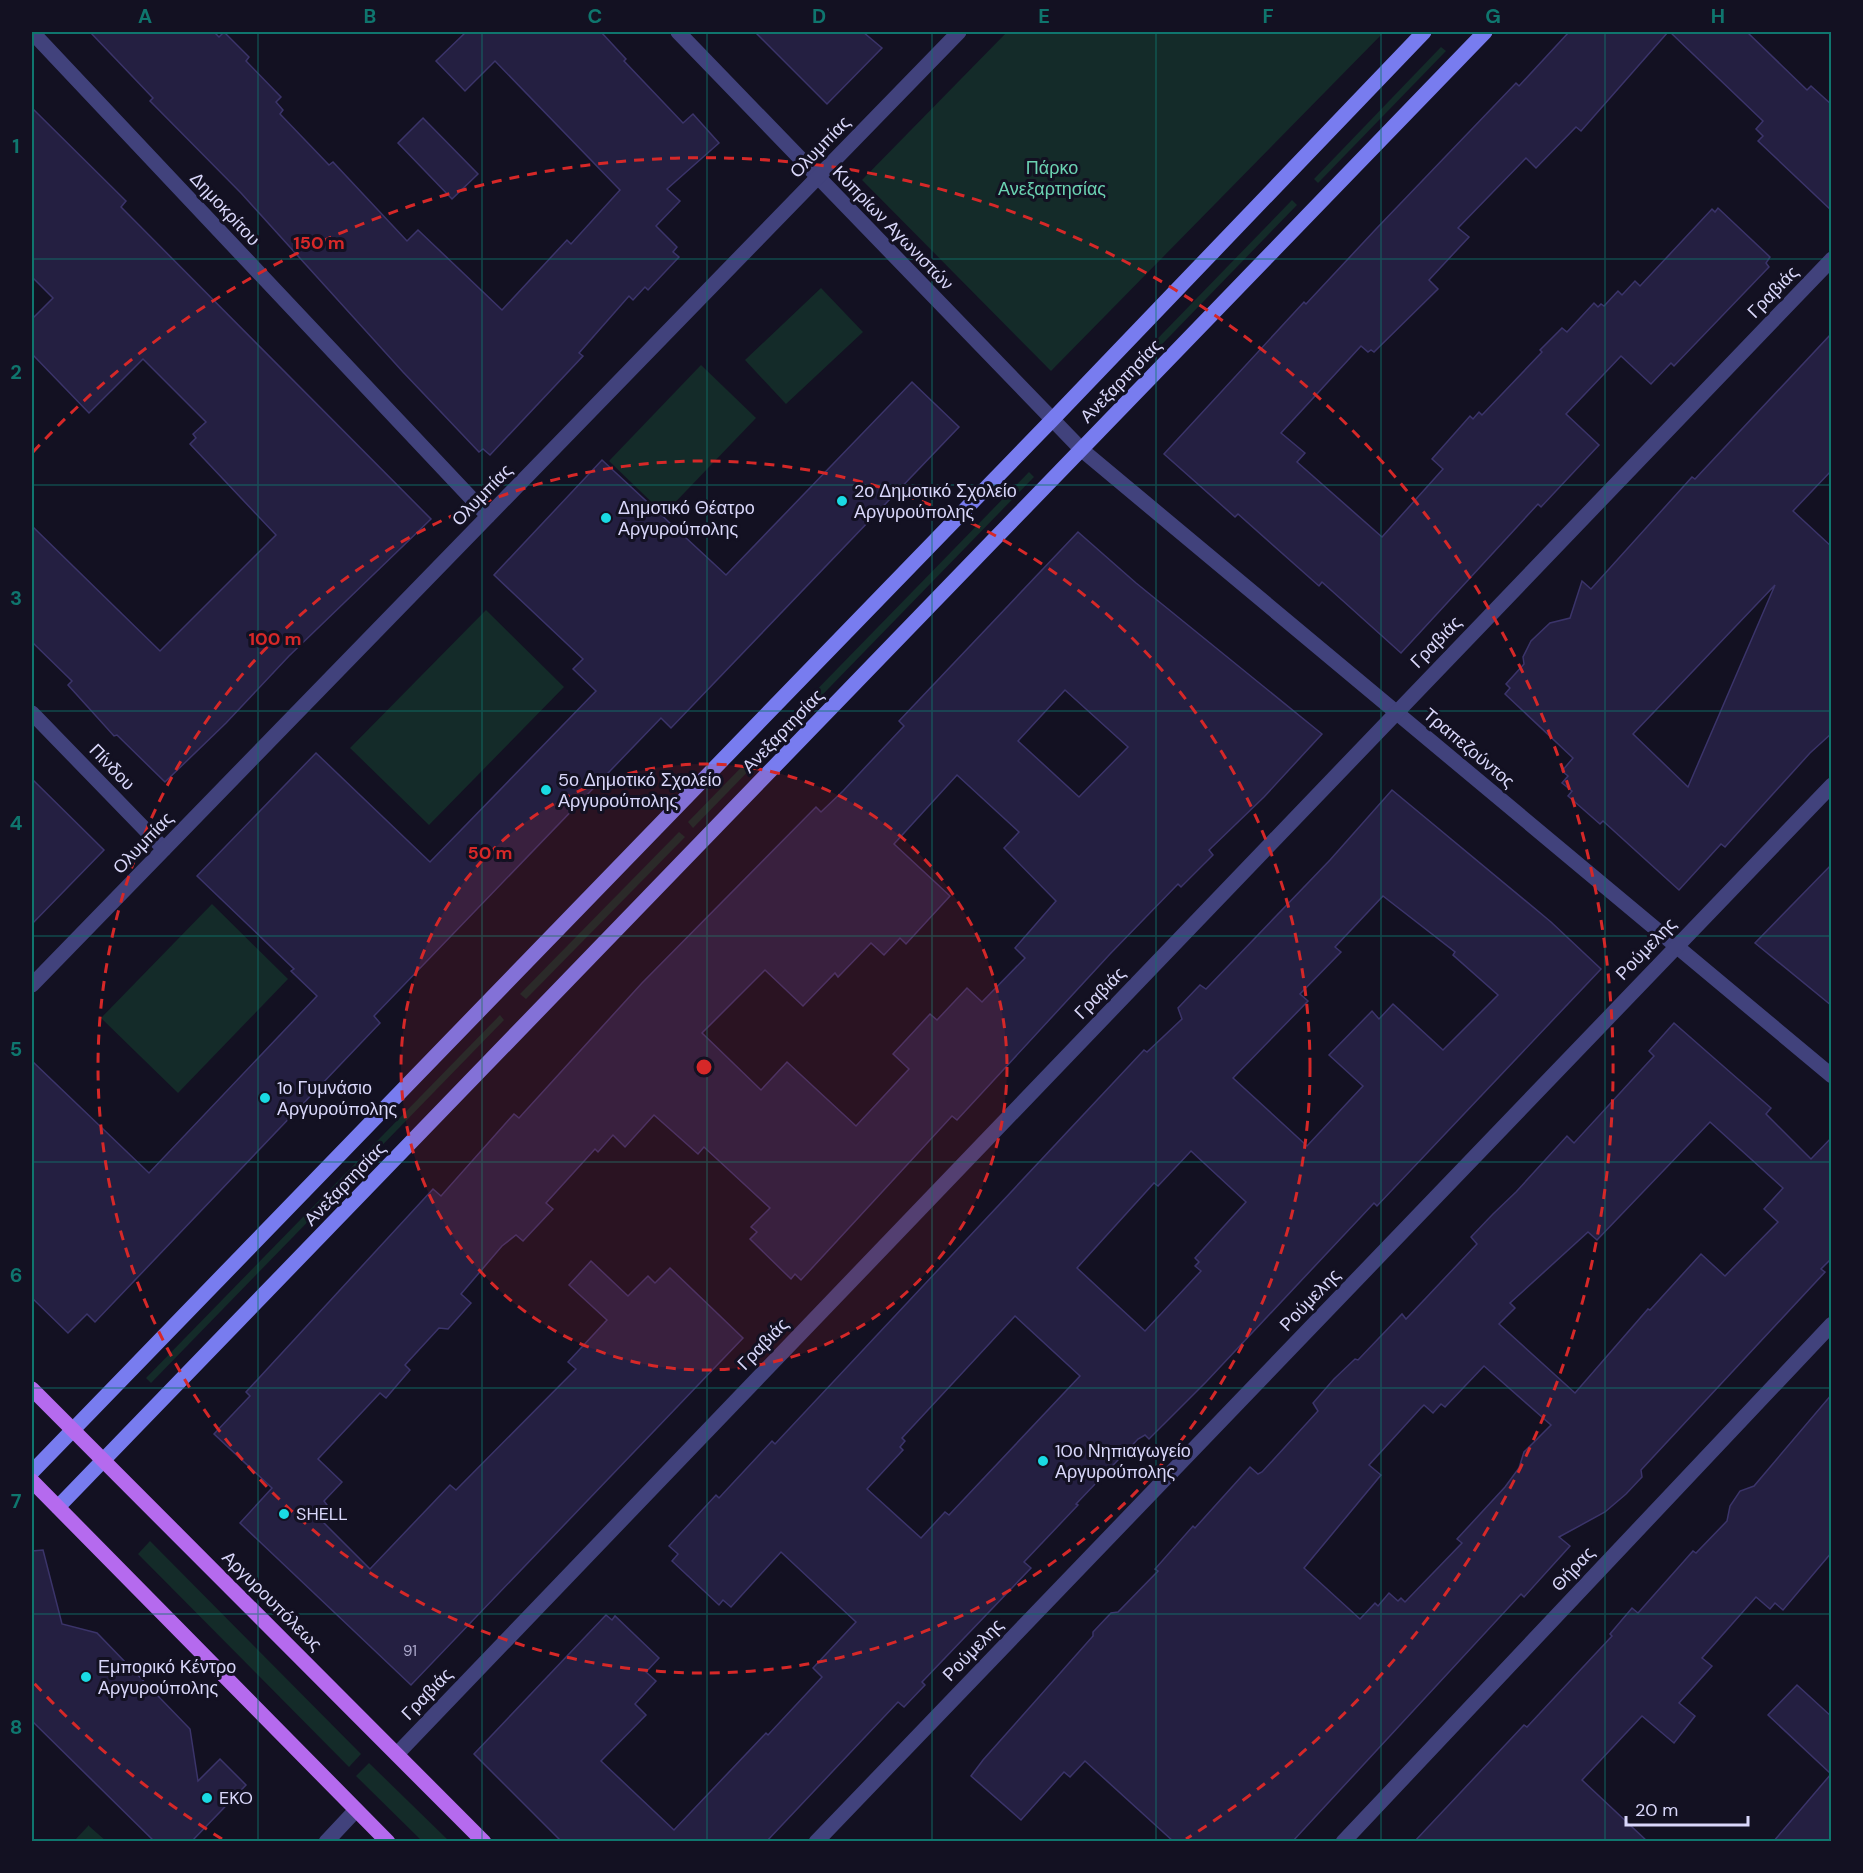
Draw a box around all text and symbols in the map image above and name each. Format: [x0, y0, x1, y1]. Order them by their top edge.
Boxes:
text: A [138, 3, 152, 29]
text: B [364, 3, 376, 29]
text: C [588, 3, 602, 29]
text: D [812, 3, 826, 29]
text: E [1038, 3, 1050, 29]
text: F [1262, 3, 1274, 29]
text: G [1485, 3, 1501, 29]
text: H [1711, 3, 1725, 29]
street label: Ολυμπίας [784, 111, 856, 183]
text: 1 [12, 133, 20, 159]
park label: Πάρκο Ανεξαρτησίας [998, 156, 1106, 201]
street label: Κυπρίων Αγωνιστών [827, 161, 959, 295]
street label: Δημοκρίτου [185, 167, 265, 251]
text: 150 m [293, 231, 345, 255]
street label: Γραβιάς [1742, 260, 1804, 323]
street label: Ανεξαρτησίας [1075, 334, 1167, 428]
text: 2 [10, 359, 22, 385]
street label: Ολυμπίας [446, 459, 518, 531]
place label: 2ο Δημοτικό Σχολείο Αργυρούπολης [854, 479, 1017, 524]
marker: 2ο Δημοτικό Σχολείο Αργυρούπολης [835, 494, 849, 508]
place label: Δημοτικό Θέατρο Αργυρούπολης [618, 496, 755, 541]
marker: Δημοτικό Θέατρο Αργυρούπολης [599, 511, 613, 525]
text: 3 [10, 585, 22, 611]
street label: Γραβιάς [1405, 610, 1467, 673]
text: 100 m [248, 627, 302, 651]
street label: Ανεξαρτησίας [737, 684, 829, 778]
street label: Τραπεζούντος [1418, 703, 1520, 794]
street label: Πίνδου [84, 739, 140, 795]
place label: 5ο Δημοτικό Σχολείο Αργυρούπολης [558, 768, 721, 813]
marker: 5ο Δημοτικό Σχολείο Αργυρούπολης [539, 783, 553, 797]
street label: Ολυμπίας [107, 807, 179, 879]
text: 4 [10, 810, 23, 836]
text: 50 m [467, 841, 513, 865]
street label: Ρούμελης [1610, 912, 1682, 985]
street label: Γραβιάς [1069, 961, 1131, 1024]
text: 5 [10, 1036, 22, 1062]
centre of rings [694, 1057, 714, 1077]
place label: 1ο Γυμνάσιο Αργυρούπολης [277, 1076, 397, 1121]
marker: 1ο Γυμνάσιο Αργυρούπολης [258, 1091, 272, 1105]
street label: Ανεξαρτησίας [299, 1137, 391, 1231]
text: 6 [10, 1262, 22, 1288]
street label: Ρούμελης [1274, 1263, 1346, 1336]
street label: Γραβιάς [732, 1312, 794, 1375]
place label: 10ο Νηπιαγωγείο Αργυρούπολης [1055, 1439, 1191, 1484]
marker: 10ο Νηπιαγωγείο Αργυρούπολης [1036, 1454, 1050, 1468]
text: 7 [11, 1488, 22, 1514]
place label: SHELL [296, 1502, 348, 1526]
marker: SHELL [277, 1507, 291, 1521]
street label: Θήρας [1546, 1541, 1600, 1597]
street label: Αργυρουπόλεως [217, 1546, 327, 1656]
street label: Ρούμελης [937, 1613, 1009, 1686]
house number: 91 [403, 1641, 417, 1661]
place label: Εμπορικό Κέντρο Αργυρούπολης [98, 1655, 236, 1700]
street label: Γραβιάς [396, 1662, 458, 1725]
marker: Εμπορικό Κέντρο Αργυρούπολης [79, 1670, 93, 1684]
text: 8 [10, 1714, 22, 1740]
place label: EKO [219, 1786, 253, 1810]
scale bar [1626, 1789, 1748, 1827]
marker: EKO [200, 1791, 214, 1805]
text: 20 m [1635, 1798, 1678, 1822]

